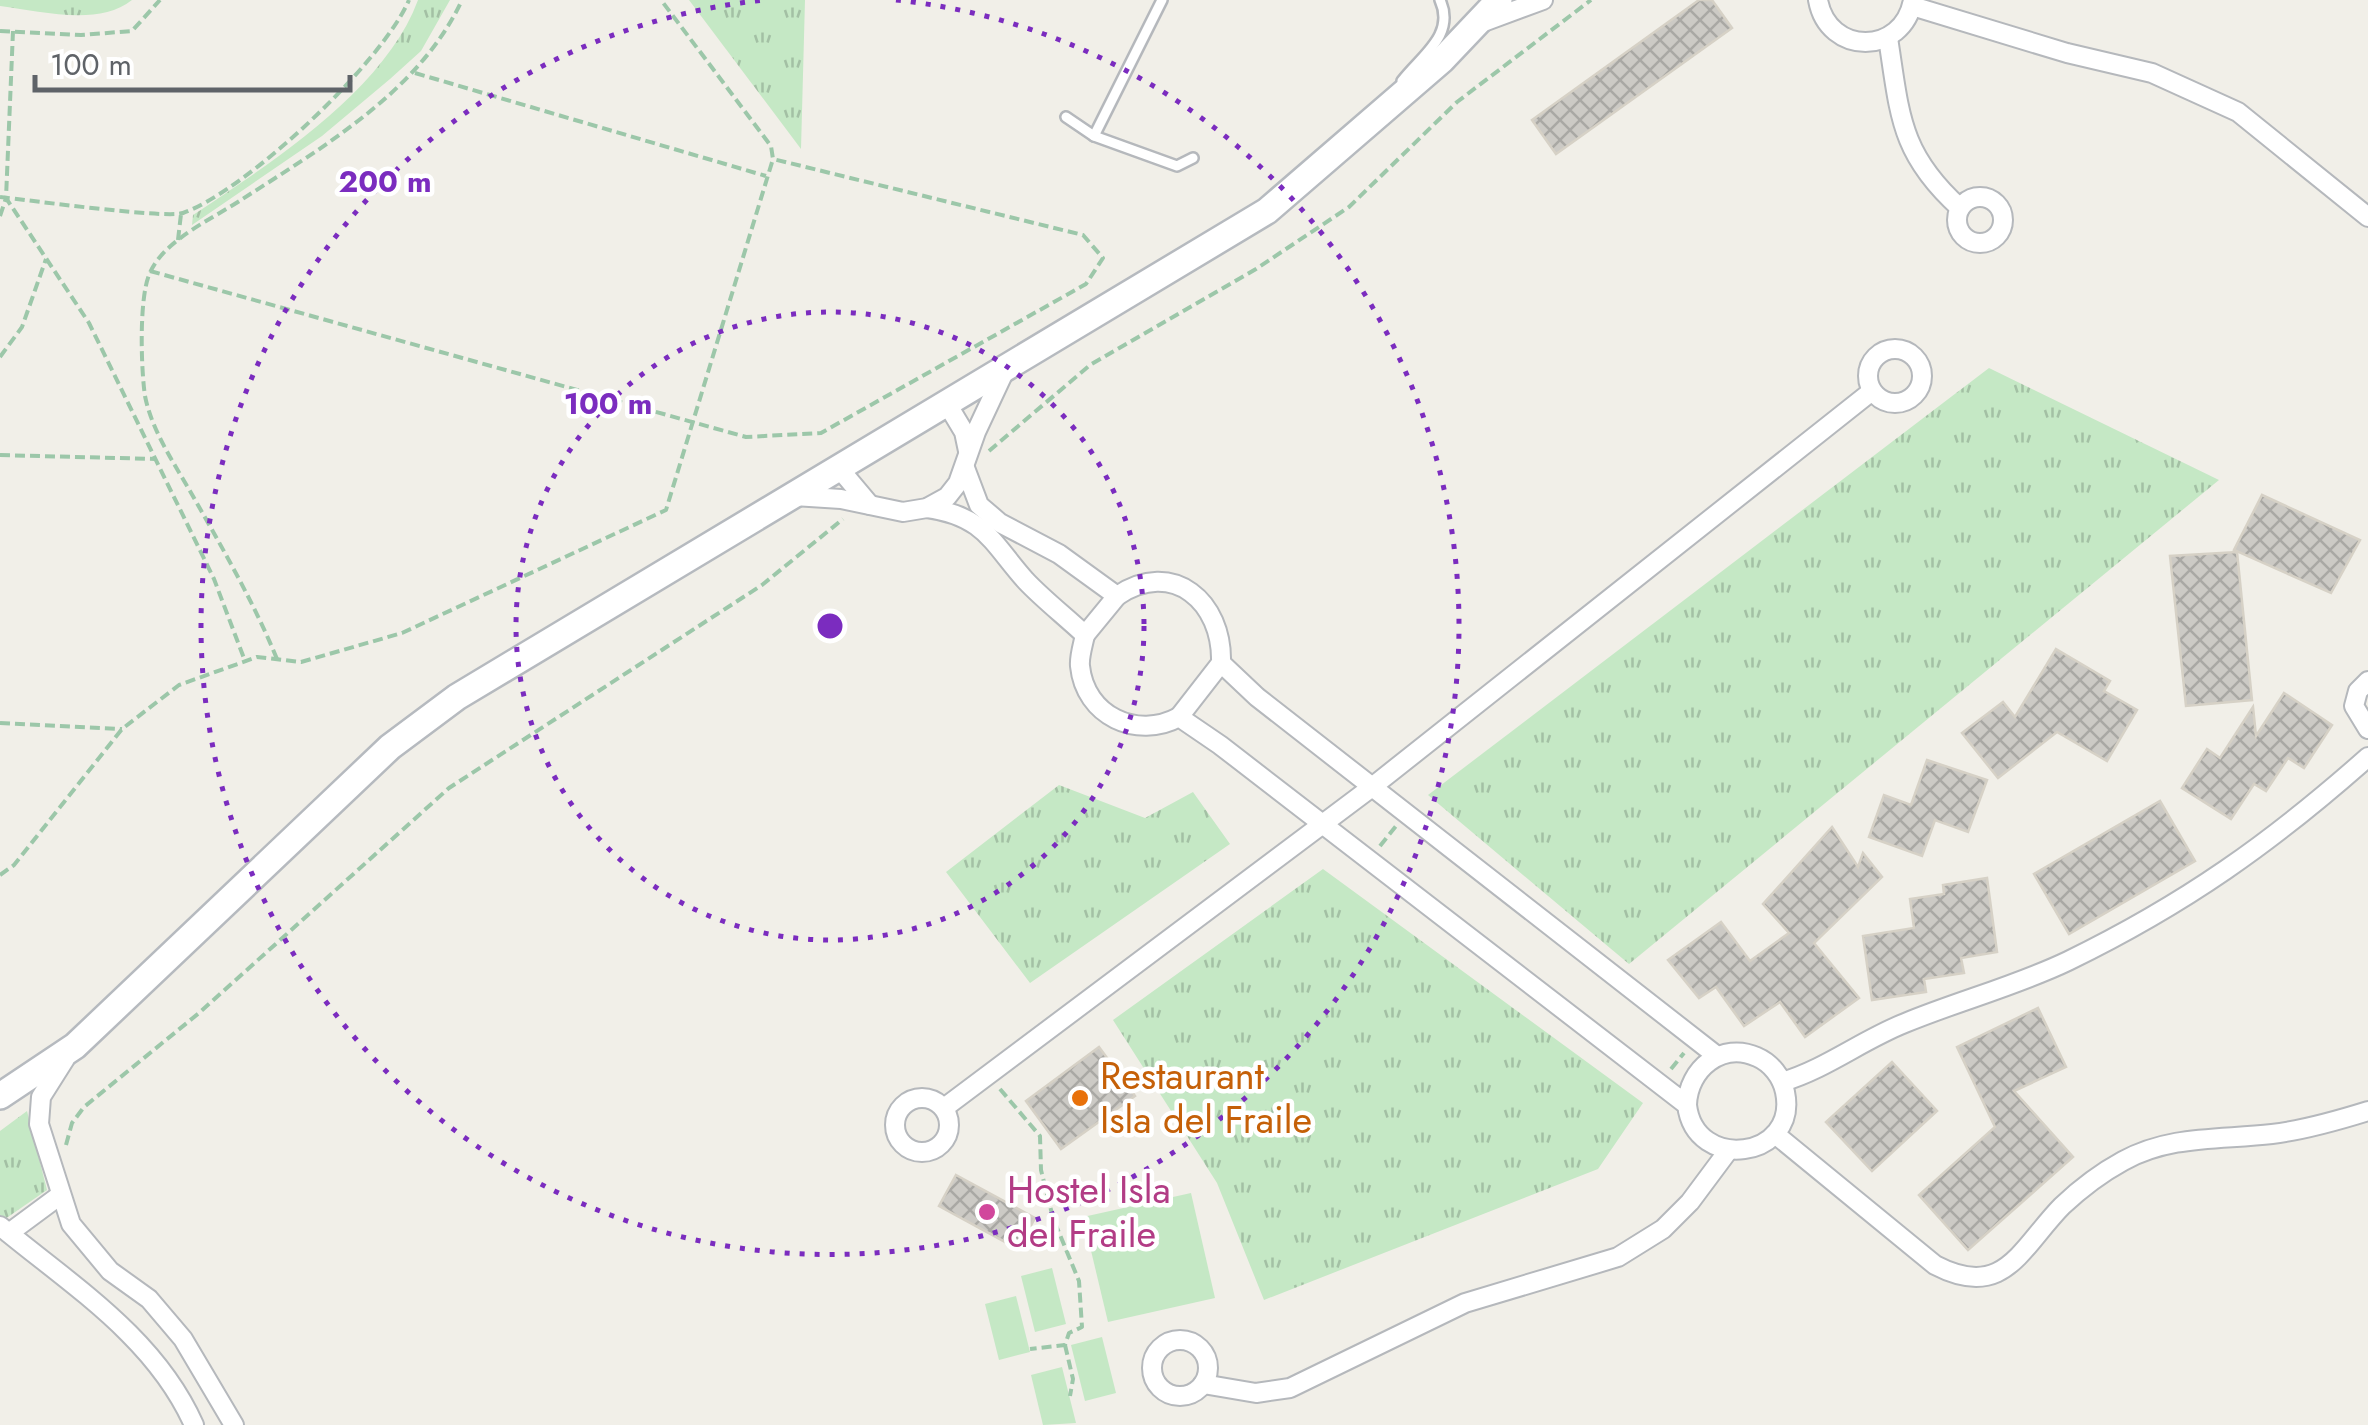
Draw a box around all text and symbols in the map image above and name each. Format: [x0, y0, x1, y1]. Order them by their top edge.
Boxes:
scale bar [35, 30, 350, 92]
text: 100 m [50, 43, 132, 86]
text: 200 m [339, 160, 432, 203]
text: 100 m [564, 382, 652, 425]
centre of rings [812, 608, 848, 644]
place label: Restaurant Isla del Fraile [1100, 1048, 1312, 1147]
marker: Restaurant Isla del Fraile [1069, 1087, 1091, 1109]
place label: Hostel Isla del Fraile [1007, 1162, 1171, 1261]
marker: Hostel Isla del Fraile [976, 1201, 998, 1223]

